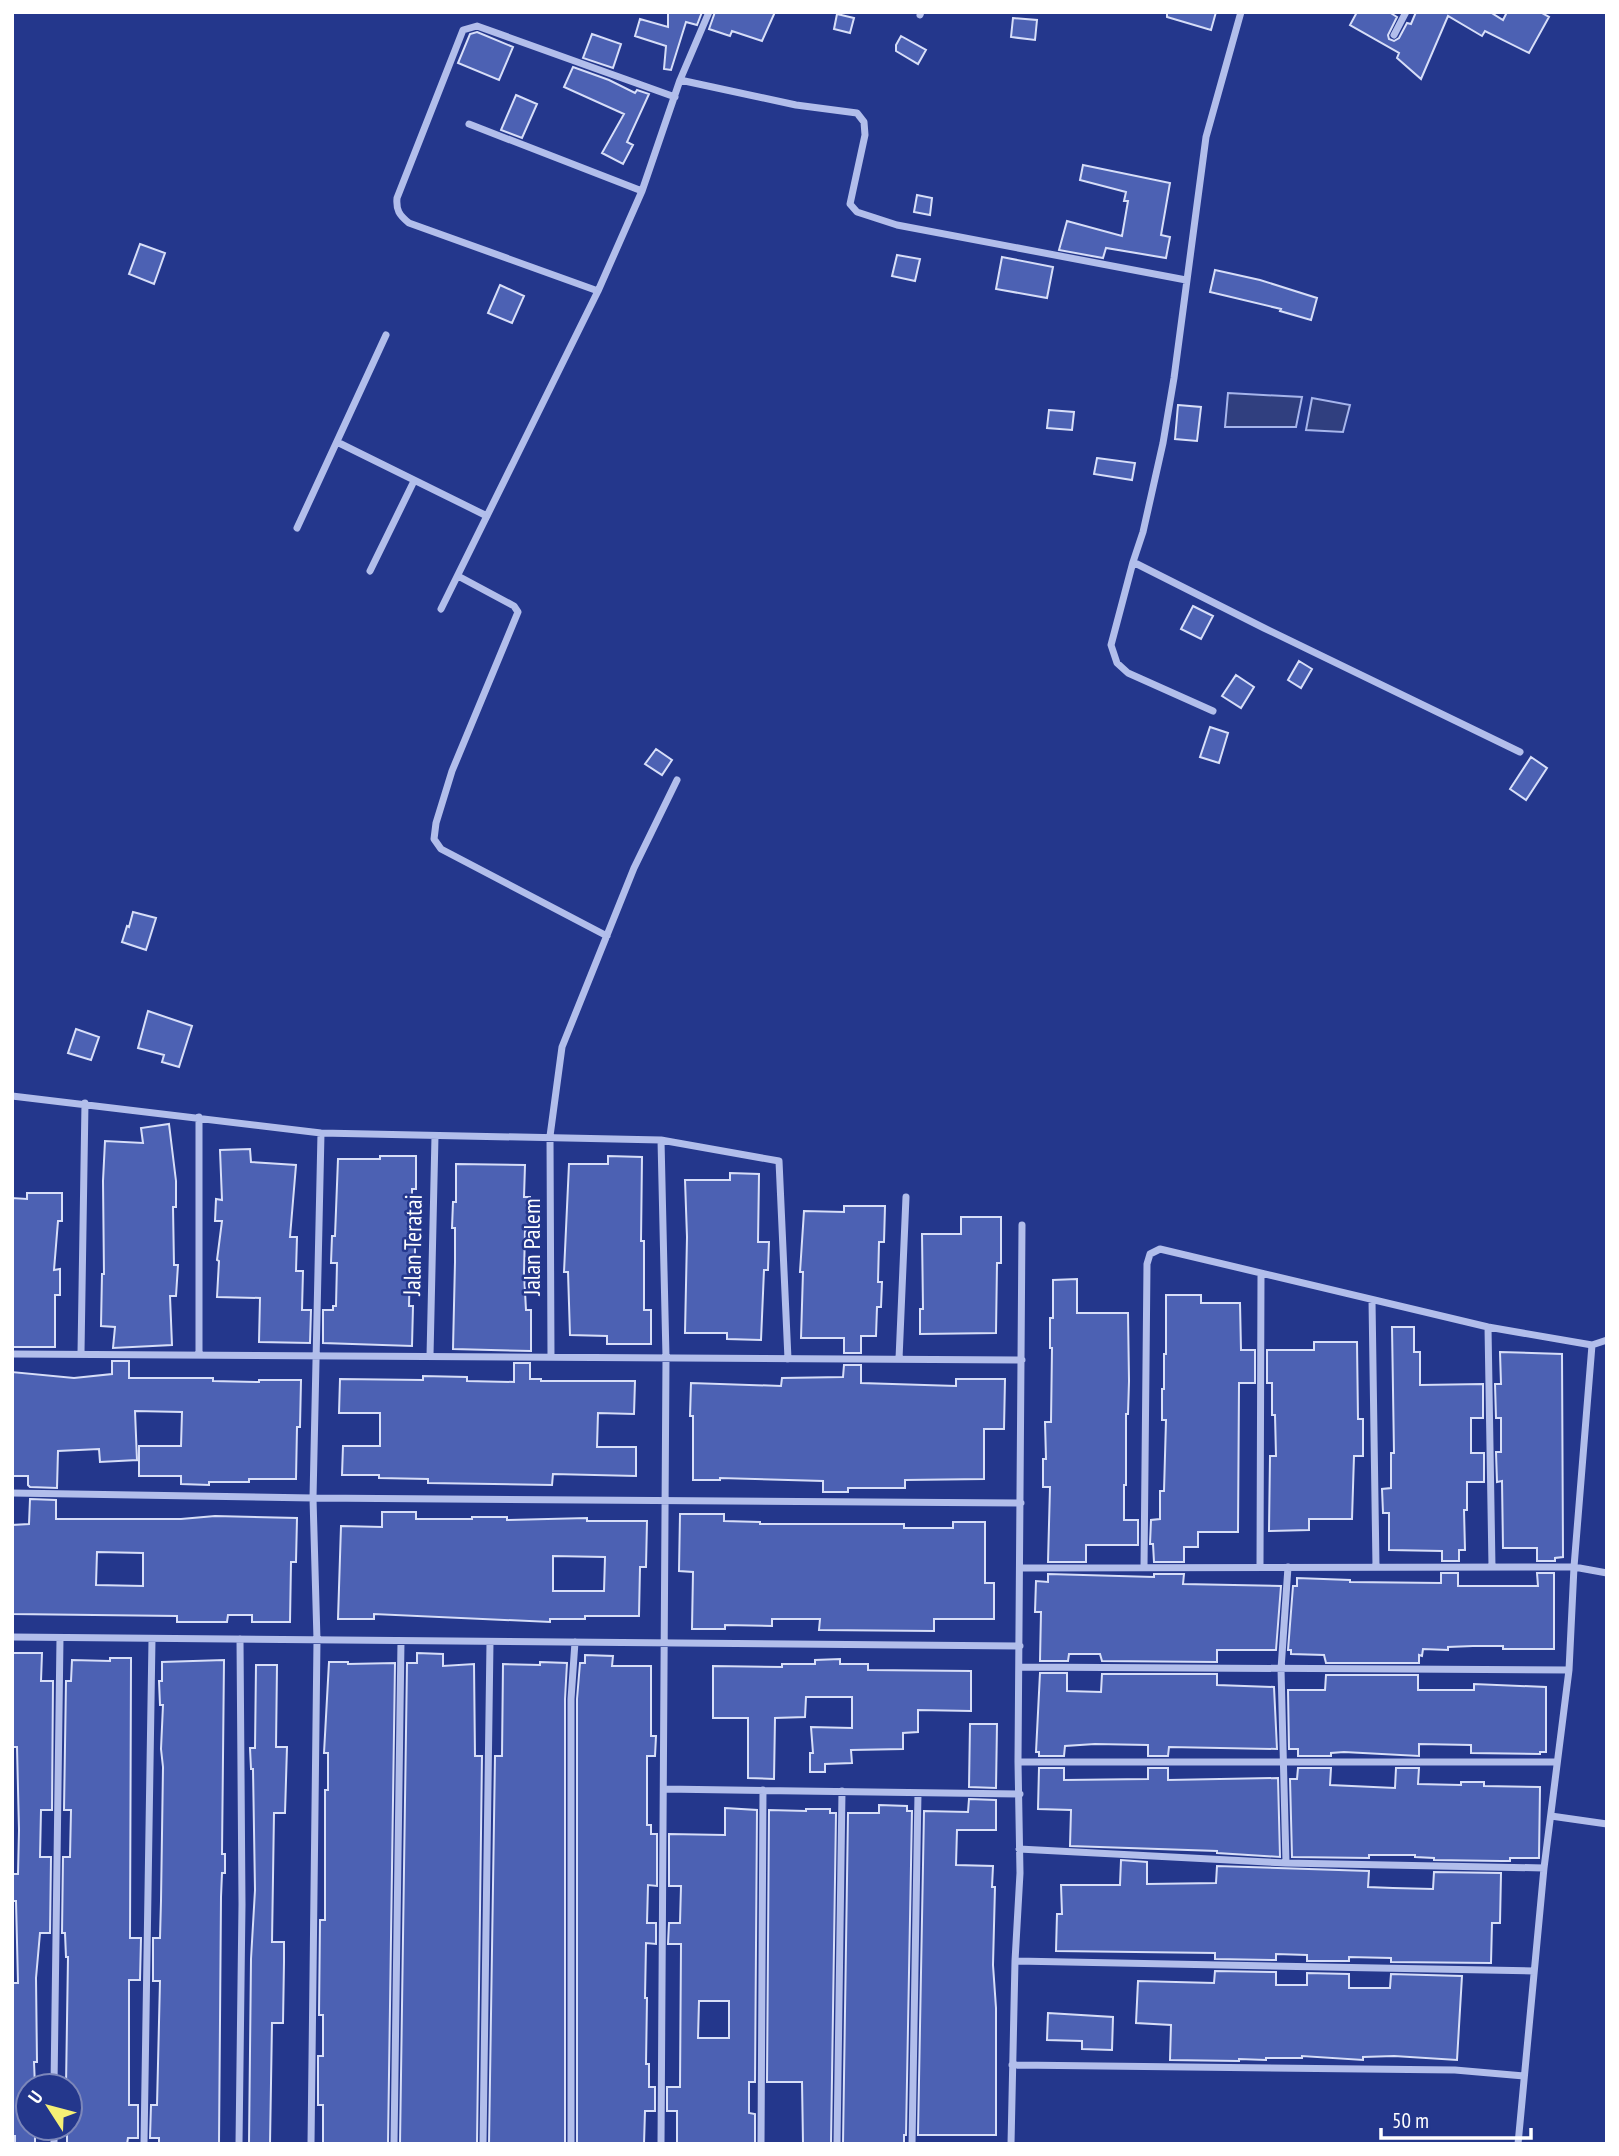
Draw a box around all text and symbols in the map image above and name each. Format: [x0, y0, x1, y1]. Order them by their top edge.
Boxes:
street label: Jalan Teratai [396, 1194, 429, 1297]
street label: Jalan Palem [516, 1198, 547, 1297]
north arrow [14, 2072, 84, 2142]
text: U [23, 2086, 48, 2108]
scale bar [1381, 2096, 1532, 2140]
text: 50 m [1392, 2107, 1429, 2134]

